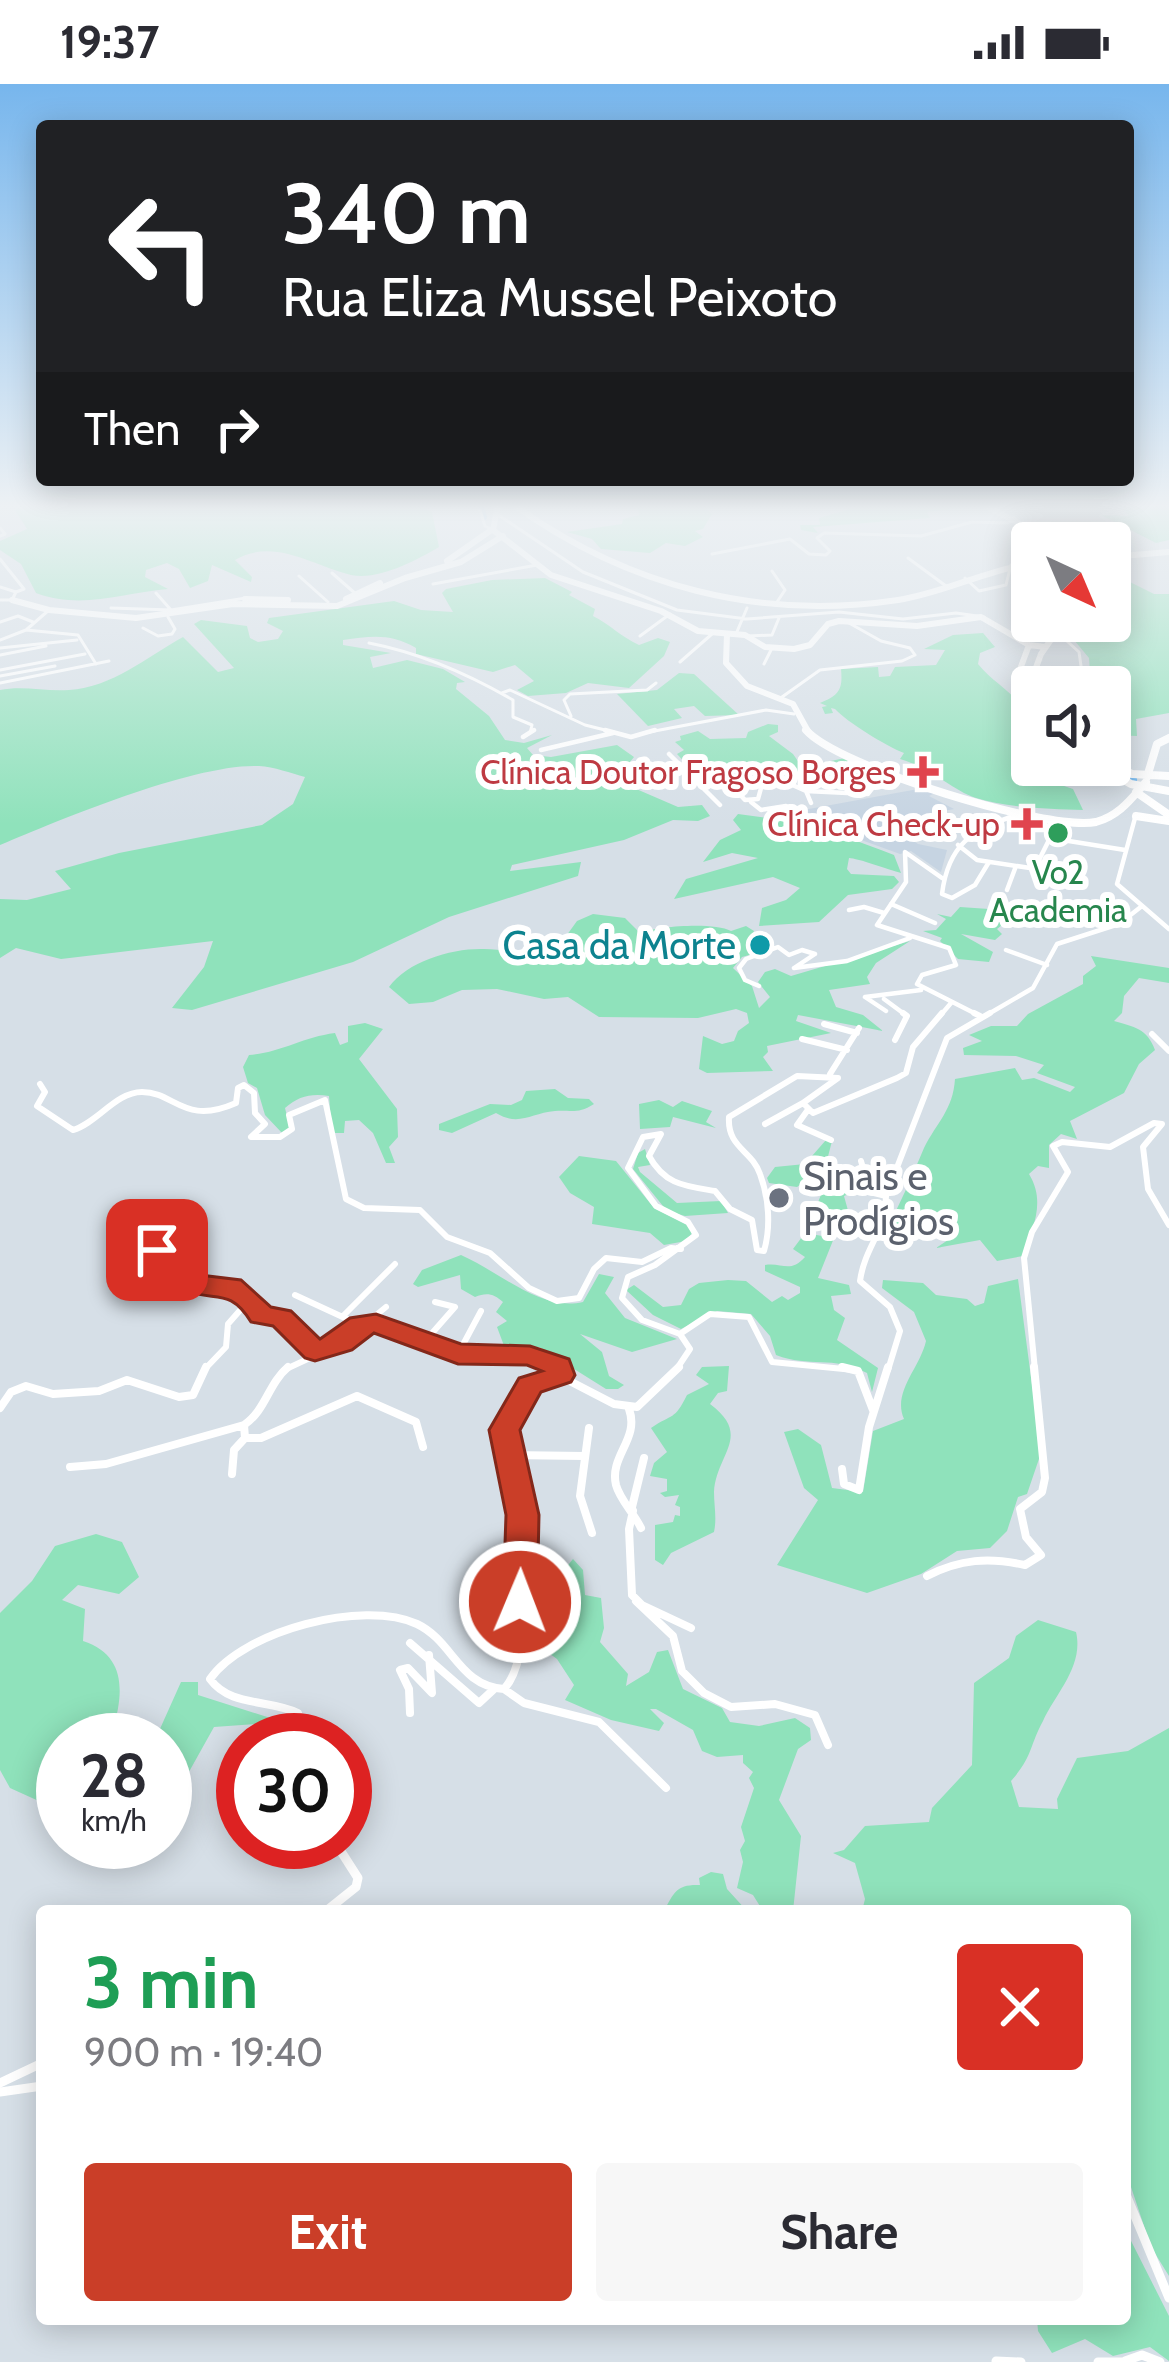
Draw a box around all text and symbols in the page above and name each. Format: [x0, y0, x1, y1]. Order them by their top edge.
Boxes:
text: 19:37 [60, 15, 159, 69]
text: 340 m [282, 162, 531, 264]
icon: left [84, 168, 240, 324]
text: Rua Eliza Mussel Peixoto [282, 264, 838, 330]
icon: right [204, 396, 270, 462]
text: Then [84, 402, 180, 456]
north arrow [1011, 522, 1131, 642]
map controls [1011, 522, 1131, 786]
button: sound [1011, 666, 1131, 786]
place label: Clínica Doutor Fragoso Borges [480, 752, 896, 792]
marker: Clínica Doutor Fragoso Borges [907, 756, 939, 788]
place label: Clínica Check-up [767, 804, 1000, 844]
marker: Clínica Check-up [1011, 808, 1043, 840]
marker: Vo2 Academia [1045, 820, 1071, 846]
place label: Vo2 Academia [989, 852, 1127, 930]
place label: Casa da Morte [503, 921, 736, 969]
marker: Casa da Morte [747, 932, 773, 958]
place label: Sinais e Prodígios [803, 1152, 954, 1245]
marker: Sinais e Prodígios [766, 1185, 792, 1211]
pin [106, 1199, 208, 1301]
icon: arrive [124, 1217, 190, 1283]
position arrow [457, 1539, 583, 1665]
speed limit sign: 30 [216, 1713, 372, 1869]
text: 28 [80, 1739, 148, 1812]
text: km/h [81, 1802, 147, 1839]
text: 3 min [84, 1939, 259, 2026]
button: close [957, 1944, 1083, 2070]
text: 900 m · 19:40 [84, 2028, 323, 2076]
button: Exit [84, 2163, 572, 2301]
button: Share [596, 2163, 1083, 2301]

